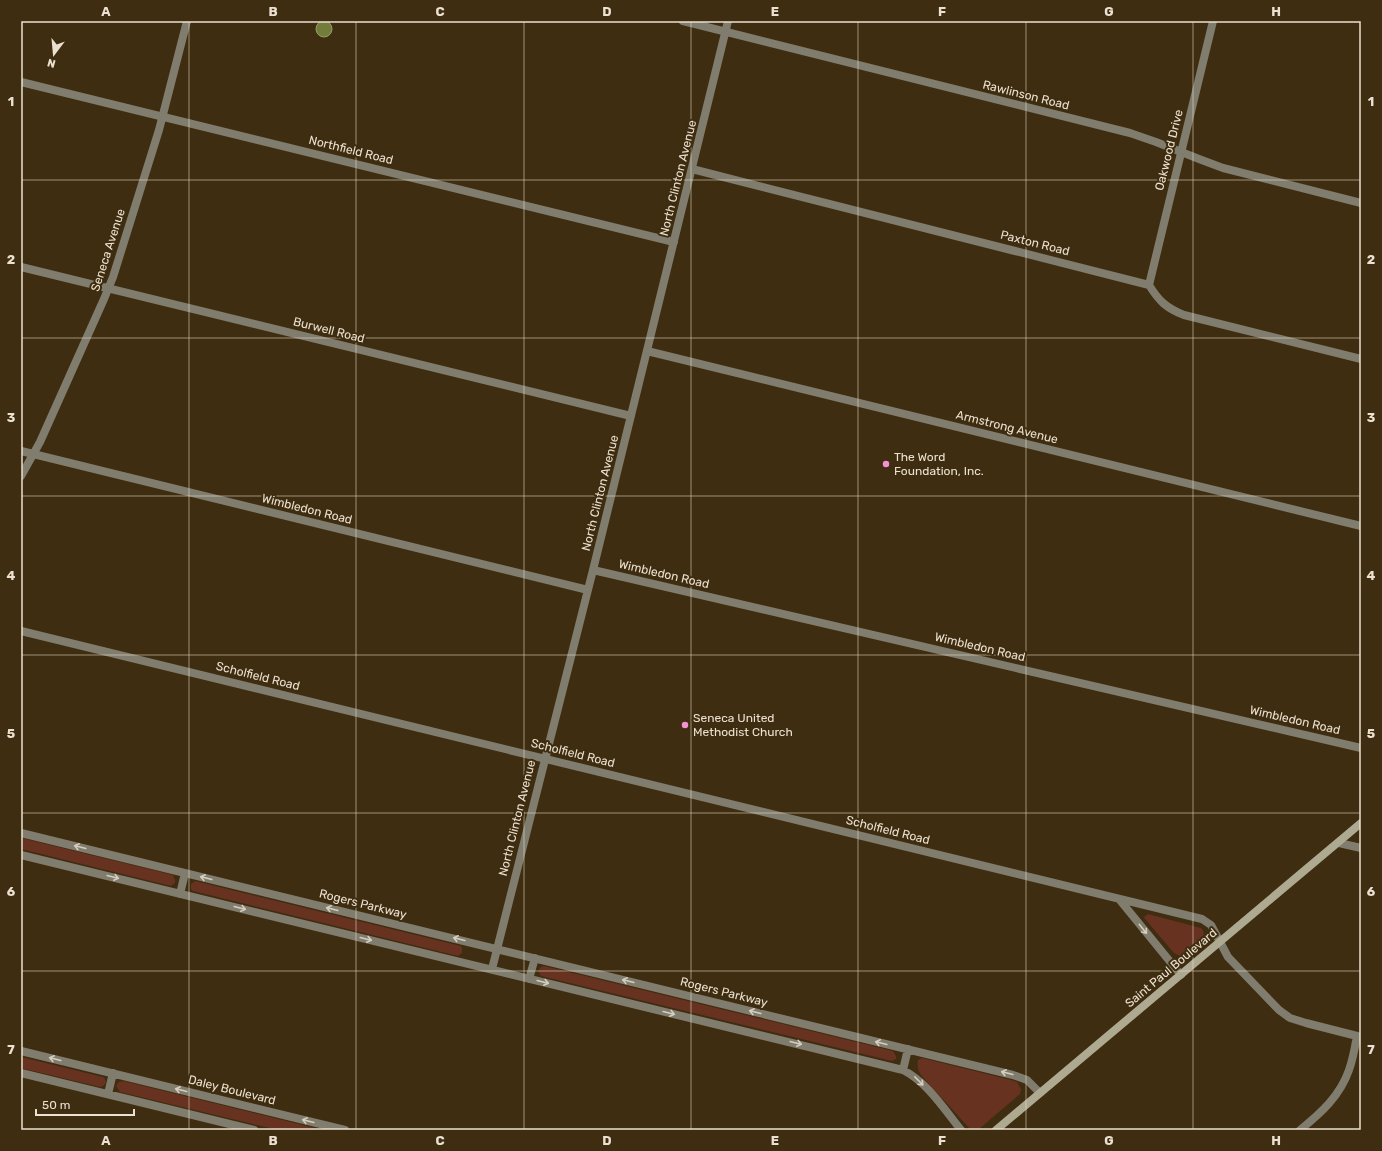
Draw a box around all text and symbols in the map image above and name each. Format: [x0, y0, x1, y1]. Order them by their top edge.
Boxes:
text: A [101, 4, 111, 19]
text: B [268, 4, 278, 19]
text: C [435, 4, 445, 19]
text: D [602, 4, 612, 19]
text: E [771, 4, 779, 19]
text: F [938, 4, 946, 19]
text: G [1104, 4, 1114, 19]
text: H [1271, 4, 1281, 19]
north arrow [34, 34, 74, 74]
text: N [46, 56, 57, 70]
street label: Rawlinson Road [981, 77, 1071, 113]
text: 1 [8, 94, 14, 109]
text: 1 [1368, 94, 1374, 109]
street label: Oakwood Drive [1152, 108, 1186, 192]
street label: North Clinton Avenue [657, 118, 699, 238]
street label: Northfield Road [307, 133, 395, 167]
street label: Seneca Avenue [88, 207, 128, 293]
street label: Paxton Road [999, 228, 1071, 258]
text: 2 [7, 252, 15, 267]
text: 2 [1367, 252, 1375, 267]
street label: Burwell Road [292, 314, 366, 346]
street label: Armstrong Avenue [955, 408, 1060, 446]
text: 3 [7, 410, 16, 425]
text: 3 [1367, 410, 1376, 425]
street label: North Clinton Avenue [579, 433, 621, 553]
place label: The Word Foundation, Inc. [894, 450, 984, 478]
marker: The Word Foundation, Inc. [881, 459, 891, 469]
street label: Wimbledon Road [260, 491, 354, 527]
street label: Wimbledon Road [617, 557, 711, 591]
text: 4 [7, 568, 16, 583]
text: 4 [1367, 568, 1376, 583]
street label: Wimbledon Road [933, 630, 1027, 664]
street label: Scholfield Road [215, 659, 301, 693]
street label: Wimbledon Road [1248, 703, 1342, 737]
place label: Seneca United Methodist Church [693, 711, 793, 739]
marker: Seneca United Methodist Church [680, 720, 690, 730]
text: 5 [7, 726, 15, 741]
text: 5 [1367, 726, 1375, 741]
street label: Scholfield Road [530, 736, 616, 770]
street label: North Clinton Avenue [496, 758, 538, 878]
street label: Scholfield Road [845, 813, 931, 847]
one-way arrow [74, 843, 87, 850]
one-way arrow [200, 873, 213, 881]
one-way arrow [107, 874, 120, 882]
text: 6 [7, 884, 16, 899]
text: 6 [1367, 884, 1376, 899]
street label: Rogers Parkway [318, 886, 409, 922]
one-way arrow [326, 904, 339, 912]
one-way arrow [233, 905, 246, 912]
one-way arrow [1139, 923, 1148, 934]
street label: Saint Paul Boulevard [1122, 926, 1220, 1010]
one-way arrow [359, 935, 372, 943]
one-way arrow [452, 935, 465, 943]
street label: Rogers Parkway [679, 974, 770, 1010]
one-way arrow [622, 976, 635, 984]
one-way arrow [536, 979, 549, 986]
one-way arrow [749, 1007, 762, 1015]
one-way arrow [663, 1009, 676, 1017]
one-way arrow [875, 1038, 888, 1046]
one-way arrow [789, 1040, 802, 1048]
text: 7 [7, 1042, 15, 1057]
text: 7 [1367, 1042, 1375, 1057]
one-way arrow [49, 1055, 62, 1062]
one-way arrow [1001, 1069, 1014, 1077]
street label: Daley Boulevard [187, 1072, 277, 1108]
one-way arrow [914, 1076, 924, 1086]
one-way arrow [175, 1086, 188, 1093]
scale bar [36, 1091, 134, 1117]
text: 50 m [42, 1098, 70, 1112]
one-way arrow [301, 1116, 314, 1124]
text: A [101, 1133, 111, 1148]
text: B [268, 1133, 278, 1148]
text: C [435, 1133, 445, 1148]
text: D [602, 1133, 612, 1148]
text: E [771, 1133, 779, 1148]
text: F [938, 1133, 946, 1148]
text: G [1104, 1133, 1114, 1148]
text: H [1271, 1133, 1281, 1148]

